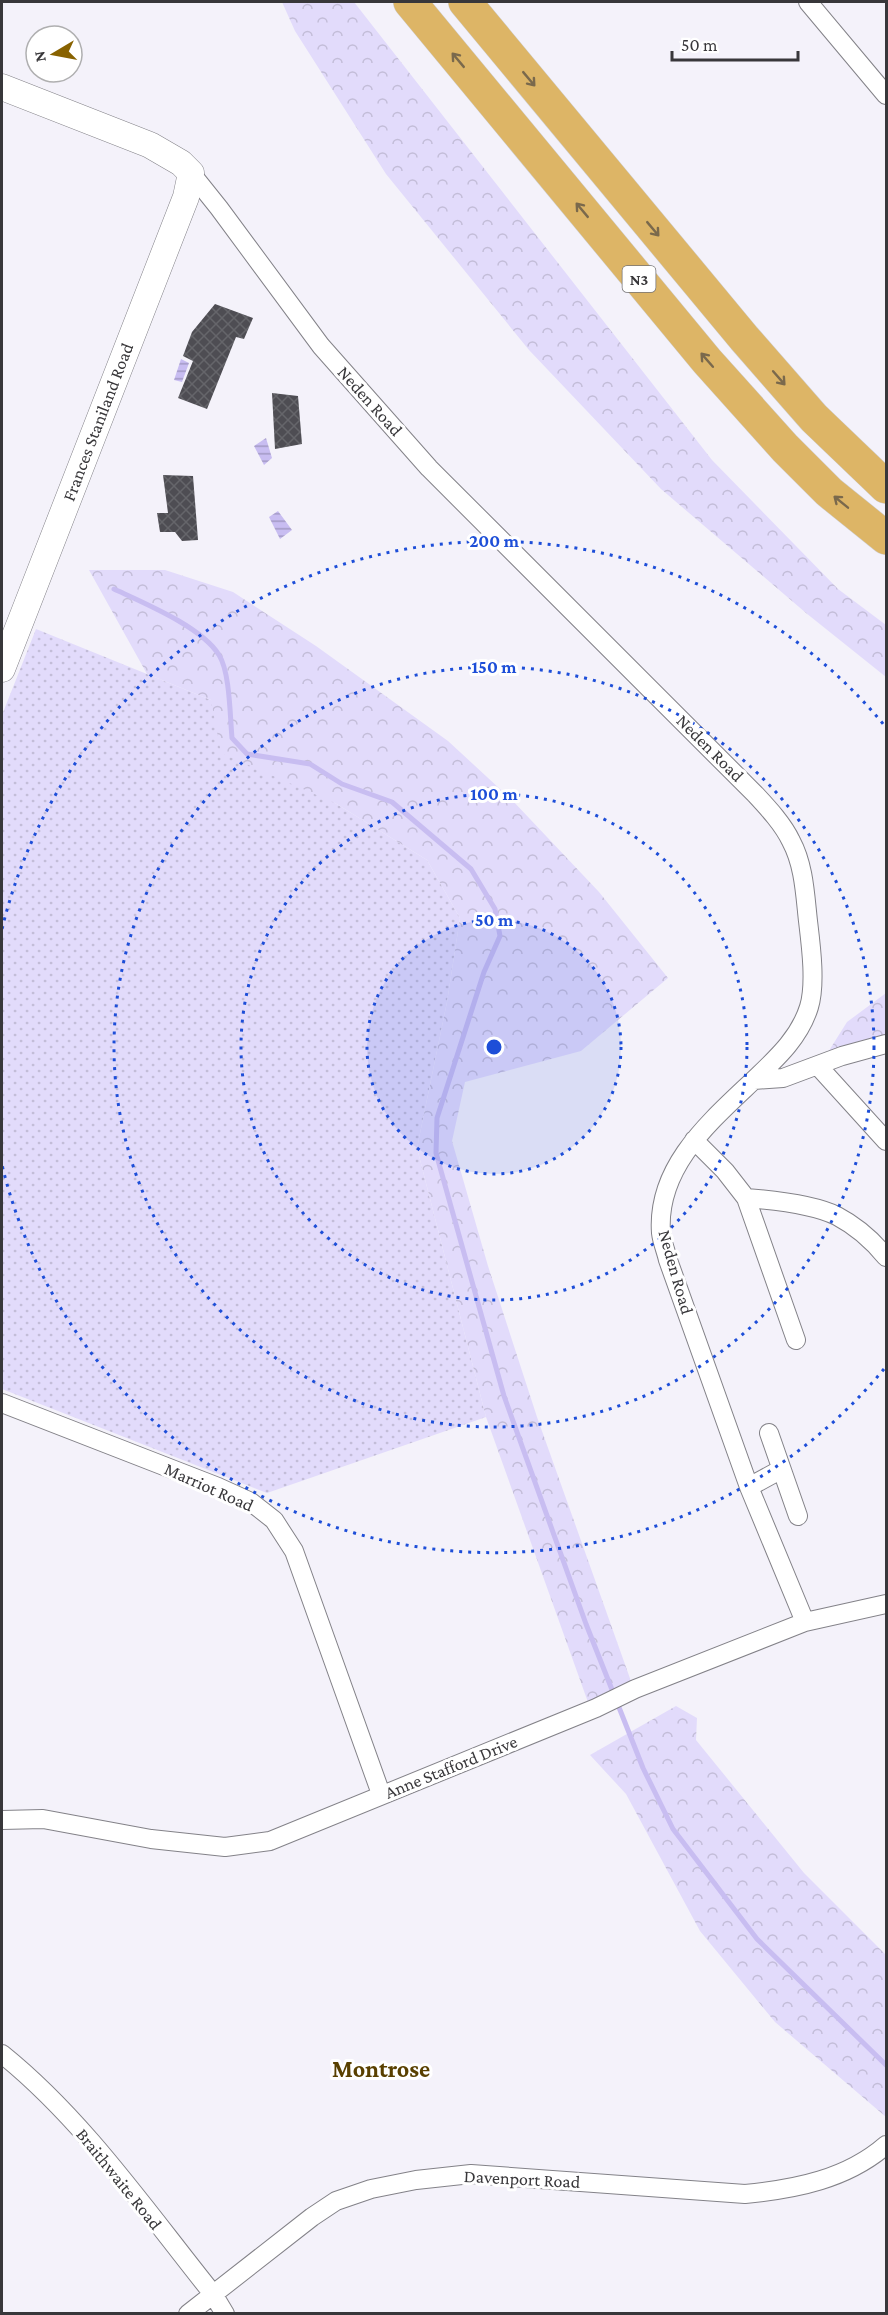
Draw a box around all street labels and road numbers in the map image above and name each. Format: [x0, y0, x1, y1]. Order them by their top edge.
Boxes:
road number: N3 [622, 266, 656, 292]
street label: Frances Staniland Road [59, 340, 138, 504]
street label: Neden Road [334, 362, 407, 440]
street label: Neden Road [672, 710, 748, 786]
street label: Neden Road [654, 1228, 698, 1317]
street label: Marriot Road [161, 1458, 257, 1516]
street label: Anne Stafford Drive [382, 1731, 520, 1803]
street label: Braithwaite Road [72, 2124, 166, 2234]
street label: Davenport Road [463, 2166, 581, 2192]

